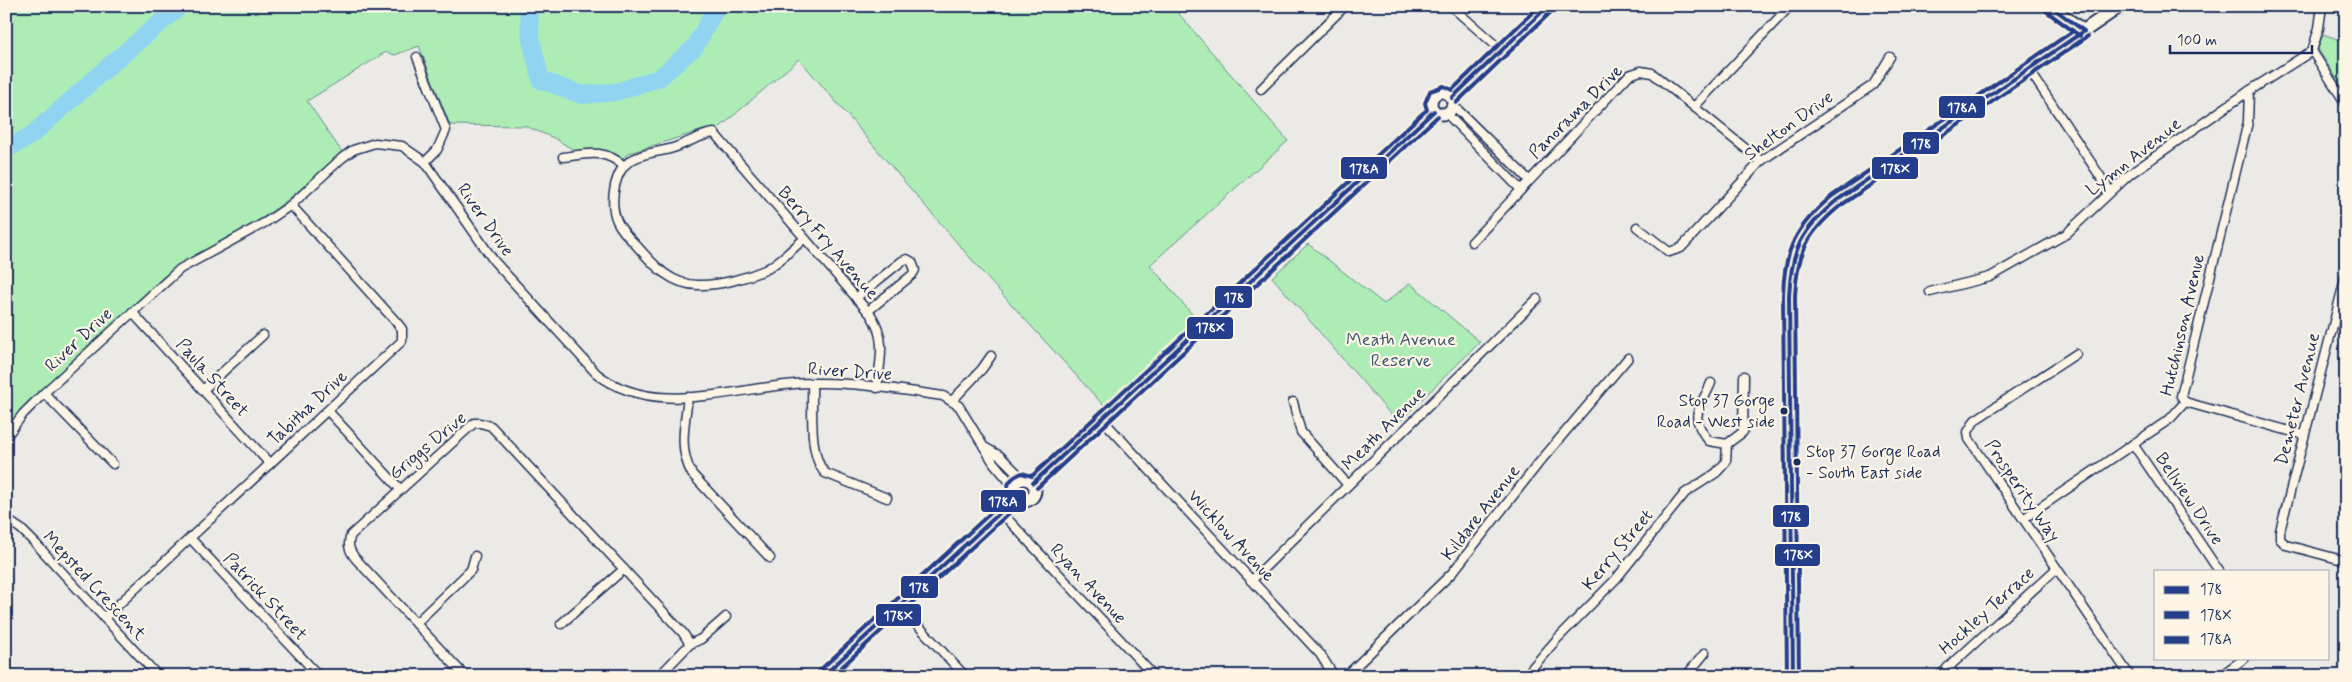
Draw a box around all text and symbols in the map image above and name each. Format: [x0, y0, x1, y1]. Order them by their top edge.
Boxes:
scale bar [2170, 22, 2312, 54]
text: 100 m [2177, 31, 2217, 51]
street label: Panorama Drive [1524, 60, 1628, 164]
street label: Shelton Drive [1740, 85, 1838, 167]
line badge: 178A [1938, 95, 1986, 119]
text: 178A [1947, 99, 1977, 117]
street label: Lymn Avenue [2081, 112, 2187, 202]
line badge: 178 [1902, 131, 1940, 155]
text: 178 [1911, 135, 1931, 153]
line badge: 178A [1340, 156, 1388, 180]
line badge: 178X [1871, 156, 1919, 180]
text: 178A [1349, 160, 1379, 178]
text: 178X [1880, 160, 1910, 178]
street label: River Drive [451, 179, 519, 261]
street label: Berry Fry Avenue [772, 181, 884, 305]
street label: Hutchinson Avenue [2155, 252, 2211, 398]
line badge: 178 [1214, 285, 1253, 309]
text: 178 [1224, 289, 1244, 307]
street label: River Drive [40, 302, 118, 378]
line badge: 178X [1186, 316, 1234, 340]
text: 178X [1195, 319, 1225, 337]
park label: Meath Avenue Reserve [1346, 328, 1456, 373]
street label: Demeter Avenue [2270, 330, 2326, 468]
street label: Paula Street [170, 333, 254, 423]
street label: River Drive [807, 357, 893, 387]
street label: Tabitha Drive [263, 365, 353, 451]
street label: Meath Avenue [1337, 382, 1431, 476]
place label: Stop 37 Gorge Road - West side [1657, 390, 1775, 433]
street label: Griggs Drive [384, 406, 473, 486]
marker: Stop 37 Gorge Road - West side [1779, 406, 1789, 416]
street label: Prosperity Way [1979, 435, 2065, 547]
place label: Stop 37 Gorge Road - South East side [1806, 441, 1941, 484]
street label: Bellview Drive [2149, 448, 2229, 550]
marker: Stop 37 Gorge Road - South East side [1792, 457, 1802, 467]
street label: Kildare Avenue [1436, 460, 1526, 566]
street label: Wicklow Avenue [1182, 485, 1280, 587]
line badge: 178A [980, 489, 1027, 513]
text: 178A [988, 493, 1018, 511]
street label: Kerry Street [1577, 504, 1659, 596]
line badge: 178 [1772, 504, 1810, 528]
text: 178 [1781, 508, 1801, 526]
street label: Mepsted Crescent [37, 526, 151, 646]
street label: Ryan Avenue [1044, 538, 1132, 630]
line badge: 178X [1774, 543, 1821, 567]
text: 178X [1783, 546, 1813, 564]
street label: Patrick Street [218, 548, 312, 646]
street label: Hockley Terrace [1934, 562, 2040, 660]
legend [2154, 570, 2330, 660]
line badge: 178 [900, 575, 939, 599]
text: 178 [909, 579, 929, 597]
text: 178 [2200, 580, 2222, 600]
line badge: 178X [875, 603, 922, 627]
text: 178X [2200, 606, 2232, 626]
text: 178X [883, 607, 913, 625]
text: 178A [2200, 630, 2232, 650]

